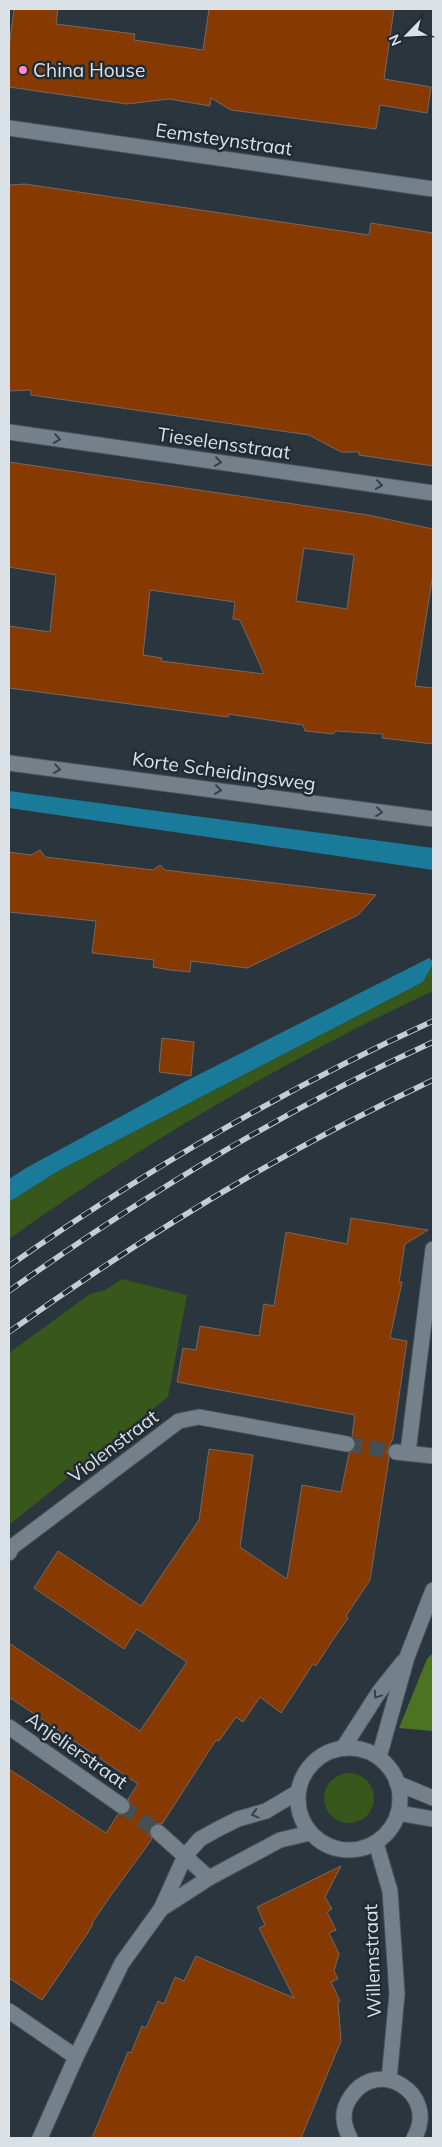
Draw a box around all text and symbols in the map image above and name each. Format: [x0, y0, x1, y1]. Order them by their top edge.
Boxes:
north arrow [382, 10, 432, 60]
text: N [385, 32, 405, 49]
place label: China House [33, 58, 145, 82]
marker: China House [17, 64, 29, 76]
street label: Eemsteynstraat [154, 118, 294, 161]
street label: Tieselensstraat [156, 422, 292, 464]
one-way arrow [53, 433, 61, 443]
one-way arrow [214, 456, 222, 467]
one-way arrow [374, 480, 383, 490]
street label: Korte Scheidingsweg [131, 746, 317, 796]
one-way arrow [53, 763, 61, 774]
one-way arrow [215, 784, 223, 795]
one-way arrow [376, 806, 384, 817]
street label: Violenstraat [63, 1404, 163, 1488]
one-way arrow [374, 1689, 383, 1699]
street label: Anjelierstraat [22, 1706, 133, 1794]
one-way arrow [251, 1808, 259, 1819]
street label: Willemstraat [358, 1903, 386, 2018]

